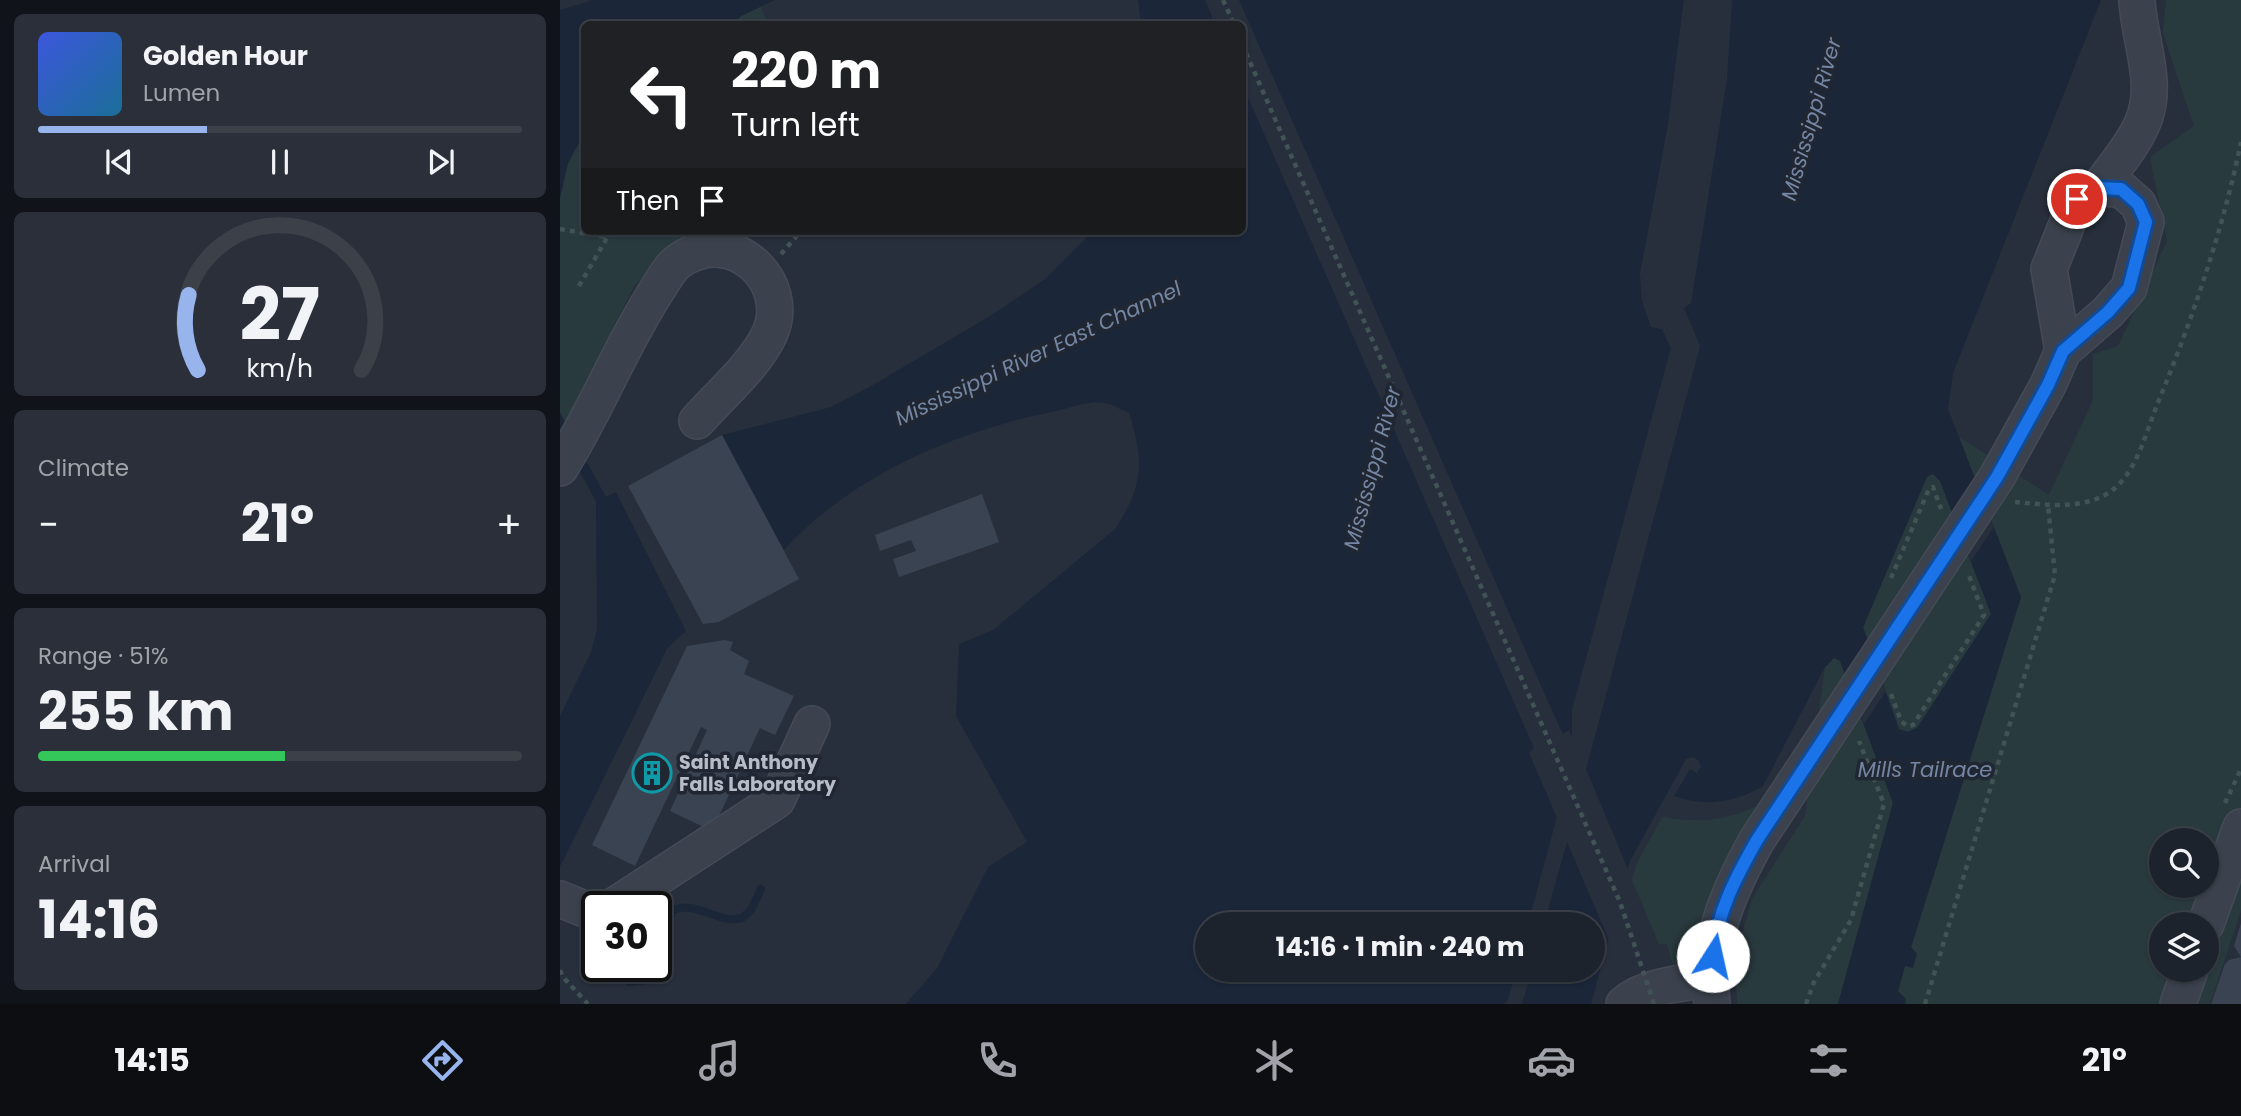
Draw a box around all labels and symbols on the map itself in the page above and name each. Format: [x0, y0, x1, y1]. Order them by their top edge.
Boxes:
water label: Mississippi River [1774, 33, 1848, 204]
pin [2047, 169, 2107, 229]
water label: Mississippi River East Channel [890, 273, 1187, 432]
water label: Mississippi River [1336, 382, 1408, 553]
place label: Saint Anthony Falls Laboratory [679, 749, 837, 798]
building icon: Saint Anthony Falls Laboratory [631, 752, 673, 794]
water label: Mills Tailrace [1858, 755, 1992, 784]
speed limit sign: 30 [581, 891, 672, 982]
position arrow [1676, 919, 1750, 993]

